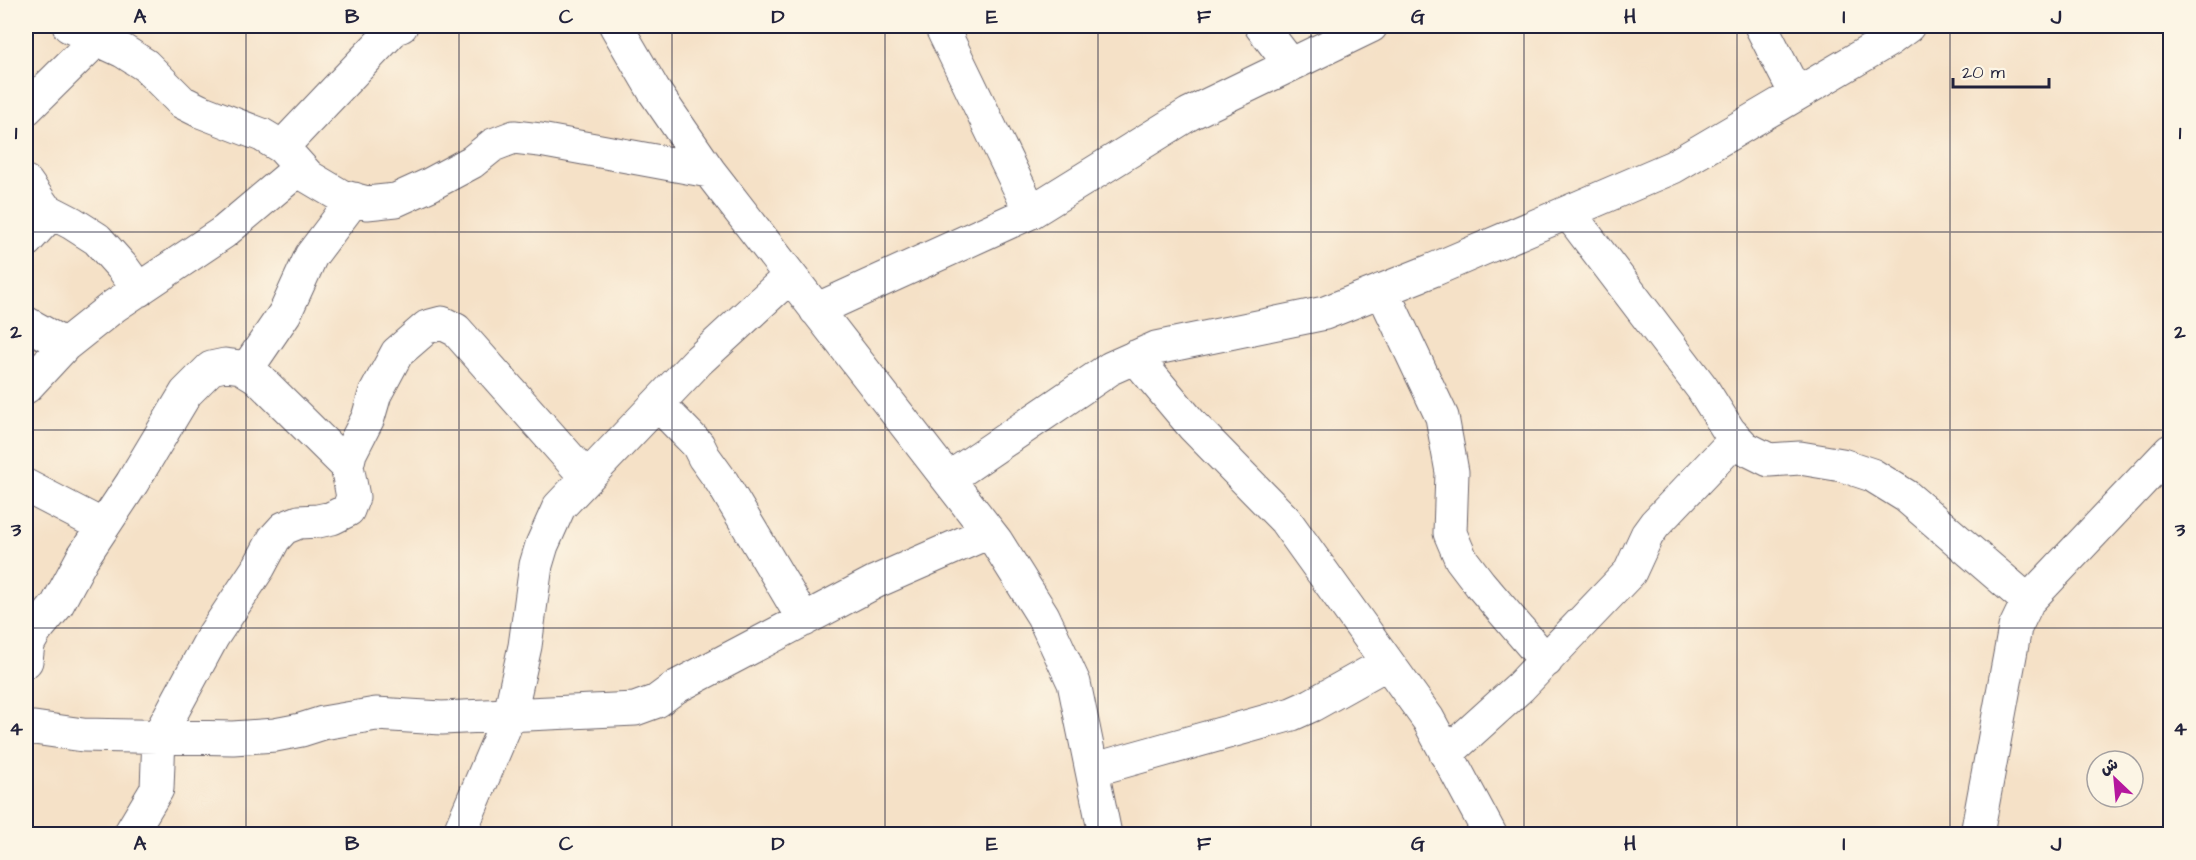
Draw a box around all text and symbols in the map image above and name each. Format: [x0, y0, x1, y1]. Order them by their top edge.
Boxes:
text: A [134, 3, 147, 31]
text: B [345, 3, 360, 31]
text: C [559, 3, 574, 31]
text: D [772, 3, 785, 31]
text: E [986, 3, 998, 31]
text: F [1197, 3, 1212, 31]
text: G [1411, 3, 1425, 31]
text: H [1624, 3, 1636, 31]
text: I [1842, 3, 1846, 31]
text: J [2050, 3, 2062, 31]
scale bar [1953, 51, 2049, 89]
text: 20 m [1962, 60, 2005, 85]
text: 1 [15, 119, 18, 147]
text: 1 [2179, 119, 2182, 147]
text: 2 [9, 318, 22, 346]
text: 2 [2173, 318, 2186, 346]
text: 3 [10, 516, 22, 544]
text: 3 [2174, 516, 2186, 544]
text: 4 [9, 715, 23, 743]
text: 4 [2173, 715, 2187, 743]
north arrow [2085, 749, 2145, 809]
text: ش [2096, 753, 2122, 780]
text: A [134, 830, 147, 858]
text: B [345, 830, 360, 858]
text: C [559, 830, 574, 858]
text: D [772, 830, 785, 858]
text: E [986, 830, 998, 858]
text: F [1197, 830, 1212, 858]
text: G [1411, 830, 1425, 858]
text: H [1624, 830, 1636, 858]
text: I [1842, 830, 1846, 858]
text: J [2050, 830, 2062, 858]

